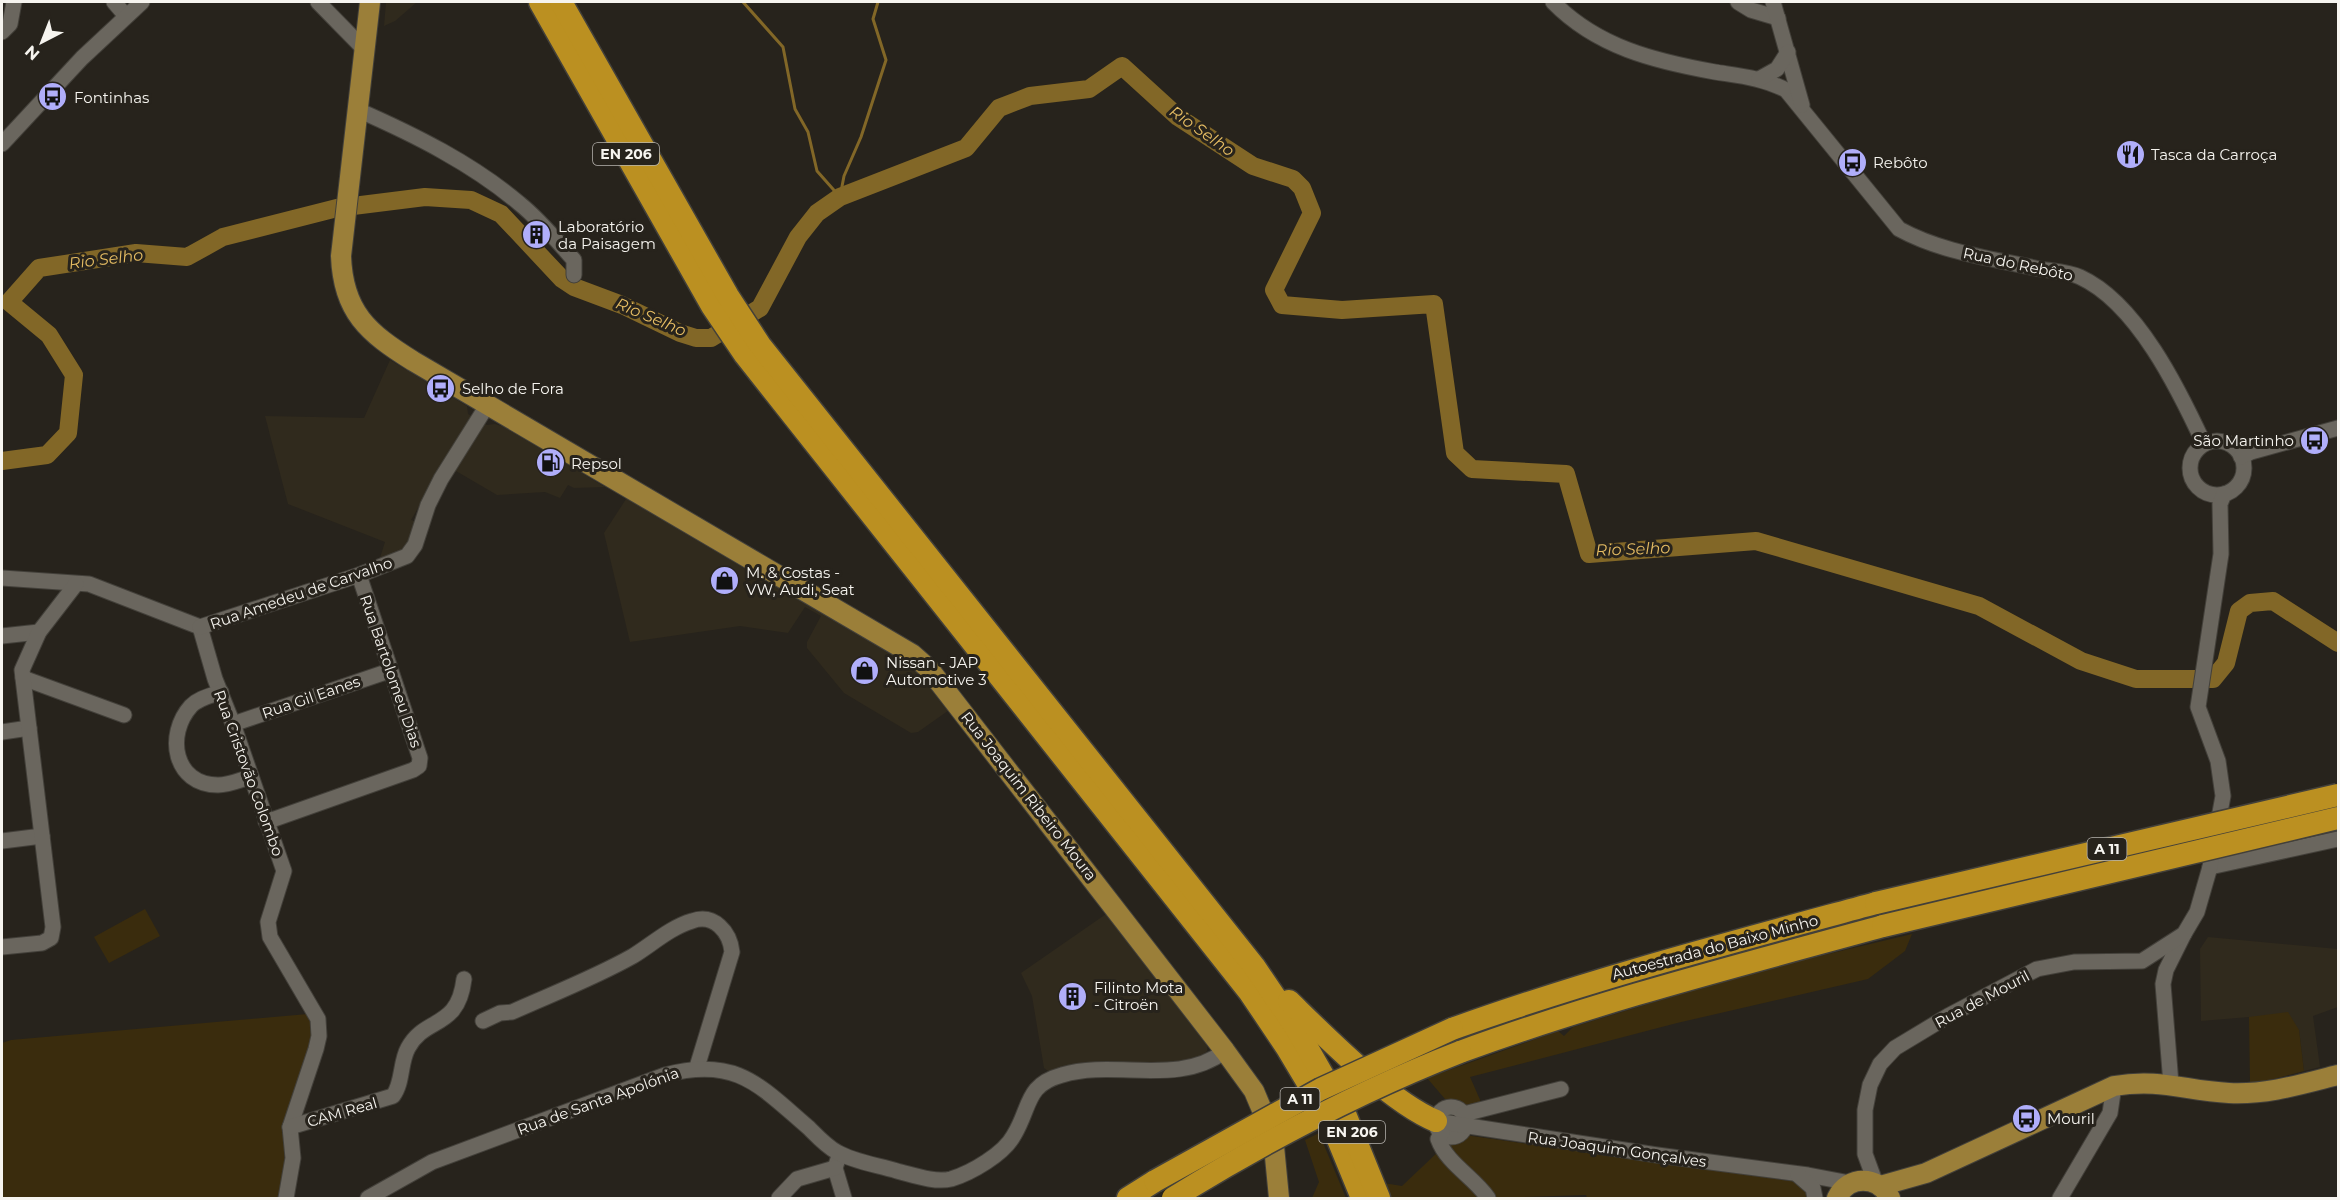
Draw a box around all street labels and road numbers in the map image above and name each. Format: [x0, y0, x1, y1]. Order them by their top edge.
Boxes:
road number: EN 206 [593, 143, 659, 165]
street label: Rua do Rebôto [1961, 243, 2075, 285]
street label: Rua Amedeu de Carvalho [207, 553, 395, 633]
street label: Rua Bartolomeu Dias [356, 592, 426, 750]
street label: Rua Gil Eanes [259, 671, 363, 723]
street label: Rua Cristovão Colombo [210, 687, 288, 859]
street label: Rua Joaquim Ribeiro Moura [957, 708, 1101, 884]
road number: A 11 [2088, 838, 2126, 860]
street label: Autoestrada do Baixo Minho [1610, 910, 1820, 984]
street label: Rua de Mouril [1931, 966, 2033, 1032]
street label: Rua de Santa Apolónia [515, 1063, 681, 1139]
road number: A 11 [1280, 1088, 1320, 1110]
street label: CAM Real [305, 1093, 379, 1131]
road number: EN 206 [1319, 1121, 1385, 1143]
street label: Rua Joaquim Gonçalves [1526, 1127, 1708, 1171]

